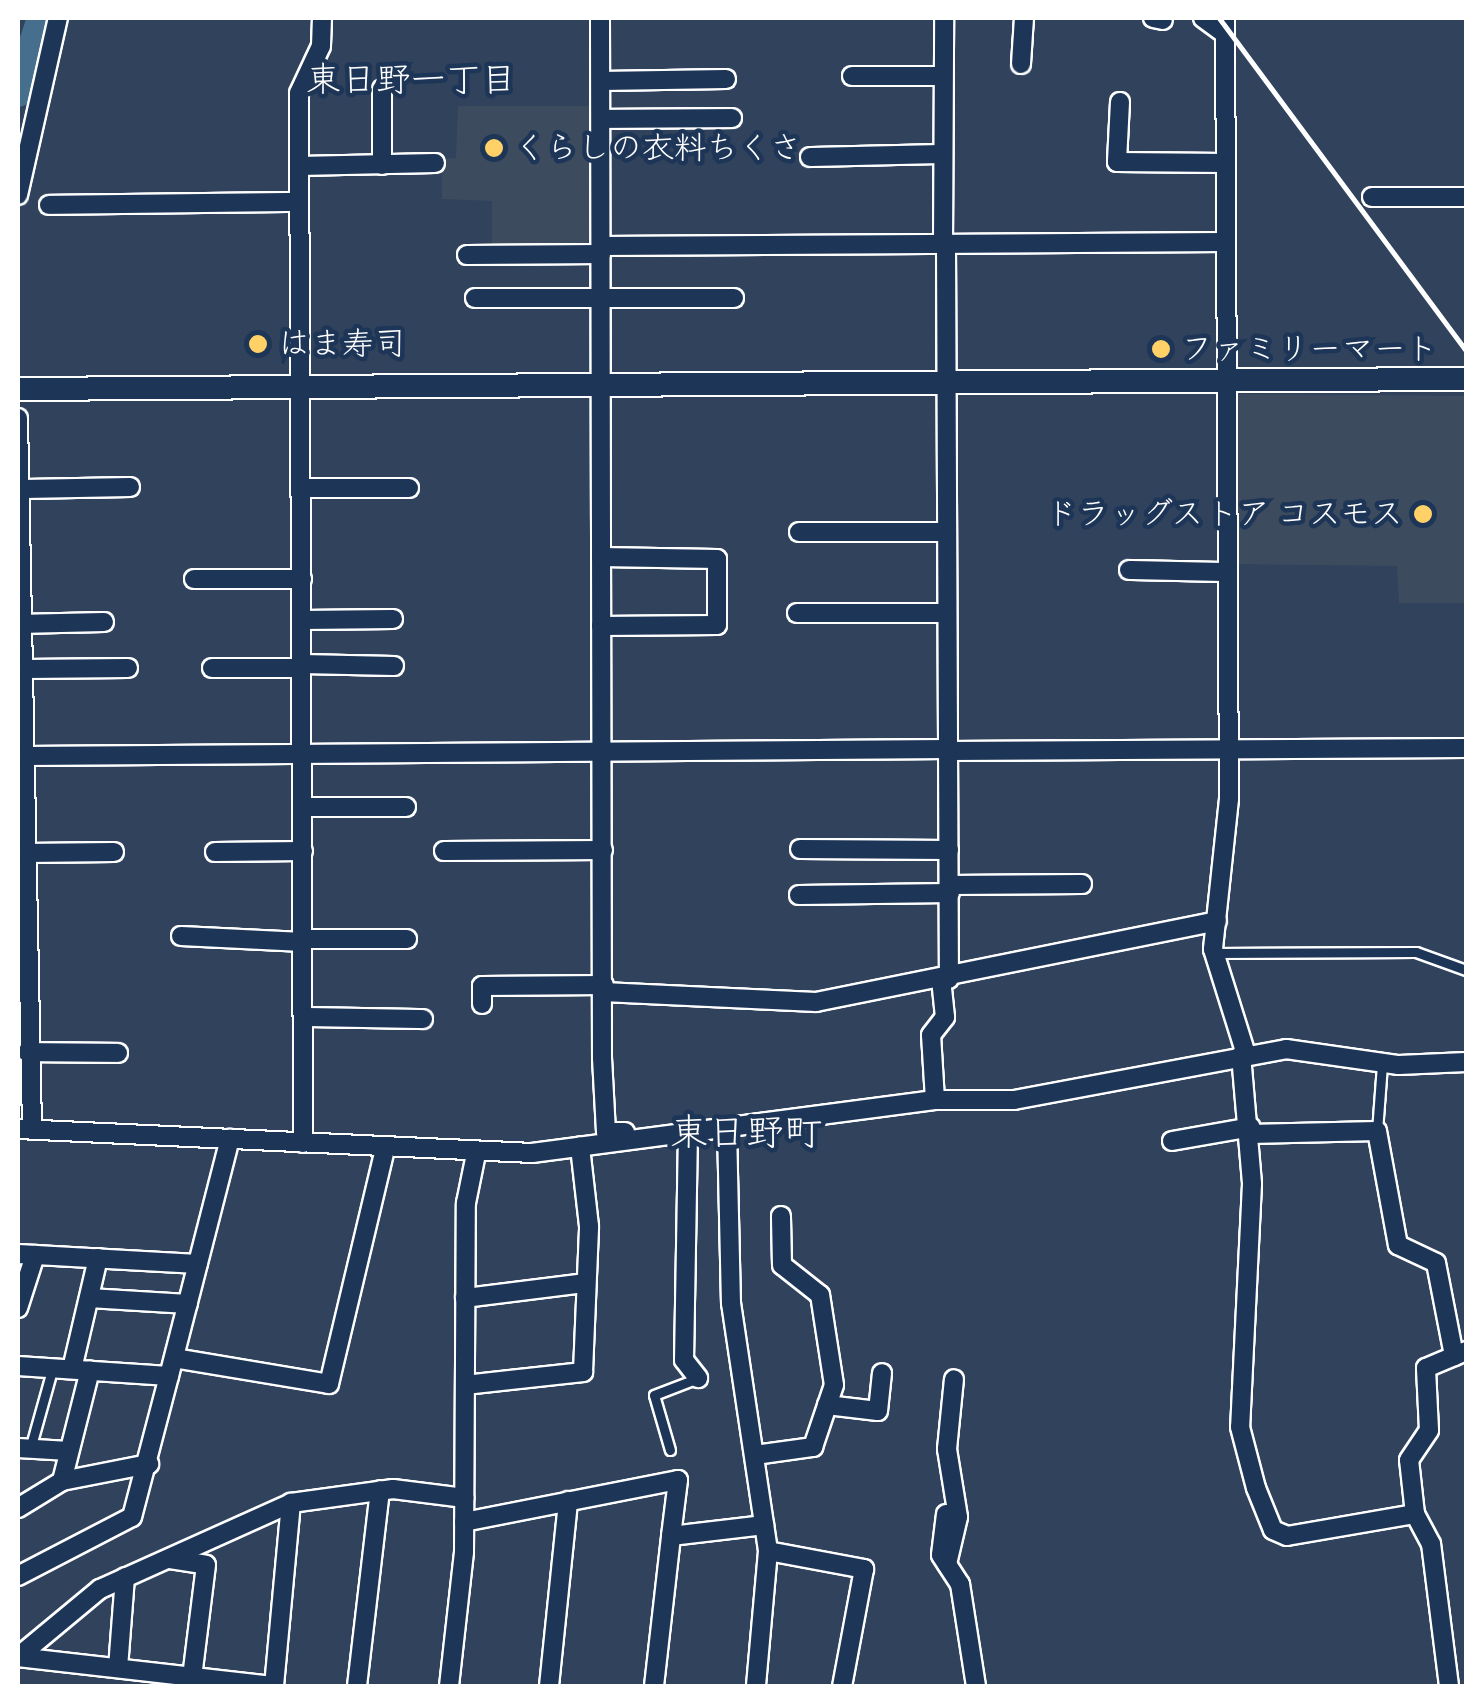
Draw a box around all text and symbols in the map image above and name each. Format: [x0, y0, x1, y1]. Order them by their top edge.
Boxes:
district label: 東日野一丁目 [306, 59, 516, 101]
place label: くらしの衣料ちくさ [514, 129, 802, 167]
marker: くらしの衣料ちくさ [483, 137, 505, 159]
place label: はま寿司 [278, 325, 406, 363]
place label: ファミリーマート [1181, 330, 1437, 368]
marker: はま寿司 [247, 333, 269, 355]
marker: ファミリーマート [1150, 338, 1172, 360]
place label: ドラッグストア コスモス [1044, 495, 1403, 533]
marker: ドラッグストア コスモス [1412, 503, 1434, 525]
district label: 東日野町 [670, 1111, 822, 1157]

